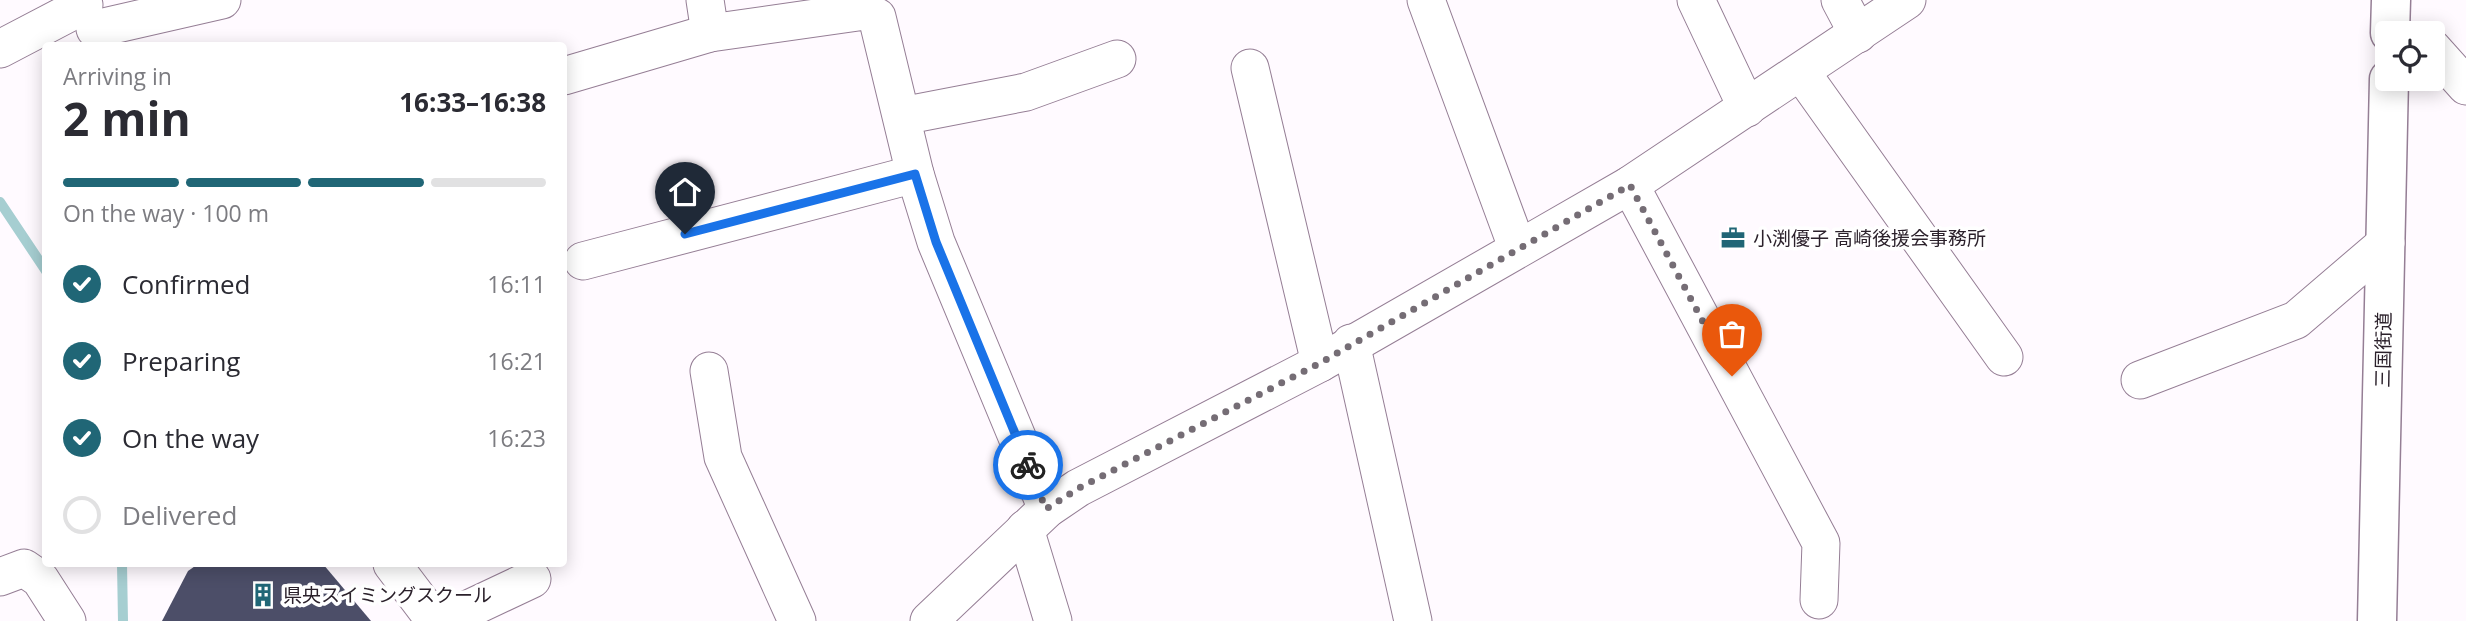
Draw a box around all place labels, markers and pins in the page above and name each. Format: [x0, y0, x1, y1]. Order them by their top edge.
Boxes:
pin [655, 162, 715, 234]
office icon: 小渕優子 高崎後援会事務所 [1719, 224, 1747, 252]
place label: 小渕優子 高崎後援会事務所 [1753, 225, 1986, 251]
pin [1702, 304, 1762, 376]
building icon: 県央スイミングスクール [249, 581, 277, 609]
place label: 県央スイミングスクール [283, 582, 492, 608]

